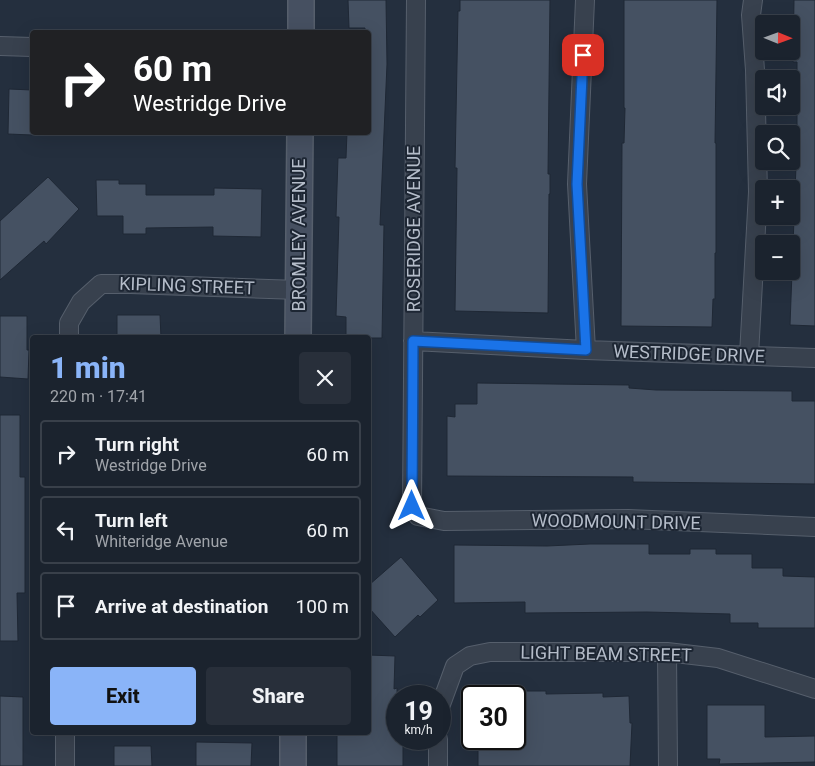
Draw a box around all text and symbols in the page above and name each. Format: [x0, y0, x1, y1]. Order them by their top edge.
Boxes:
north arrow [755, 15, 800, 60]
map controls [755, 15, 800, 280]
pin [562, 34, 604, 76]
icon: arrive [569, 41, 597, 69]
text: 60 m [133, 49, 212, 90]
icon: right [50, 50, 115, 115]
button: sound [755, 70, 800, 115]
text: Westridge Drive [133, 91, 287, 116]
button: search [755, 125, 800, 170]
street label: ROSERIDGE AVENUE [403, 146, 424, 312]
street label: BROMLEY AVENUE [288, 158, 309, 312]
button: + [755, 180, 800, 225]
button: − [755, 235, 800, 280]
street label: KIPLING STREET [119, 273, 255, 298]
street label: WESTRIDGE DRIVE [613, 340, 765, 367]
text: 1 min [50, 350, 126, 385]
button: close [299, 352, 351, 404]
text: 220 m · 17:41 [50, 387, 147, 406]
text: Turn right [95, 433, 179, 456]
icon: right [52, 440, 80, 468]
text: 60 m [306, 443, 349, 466]
text: Westridge Drive [95, 456, 207, 475]
position arrow [385, 479, 437, 531]
text: Turn left [95, 509, 168, 532]
street label: WOODMOUNT DRIVE [531, 510, 701, 533]
icon: left [52, 516, 80, 544]
text: 60 m [306, 519, 349, 542]
text: Whiteridge Avenue [95, 532, 228, 551]
icon: arrive [52, 592, 80, 620]
text: Arrive at destination [95, 595, 268, 618]
text: 100 m [296, 595, 349, 618]
street label: LIGHT BEAM STREET [520, 642, 692, 665]
button: Exit [50, 667, 196, 725]
button: Share [206, 667, 351, 725]
speed limit sign: 30 [461, 685, 526, 750]
text: 19 [404, 697, 433, 726]
text: km/h [404, 723, 433, 737]

